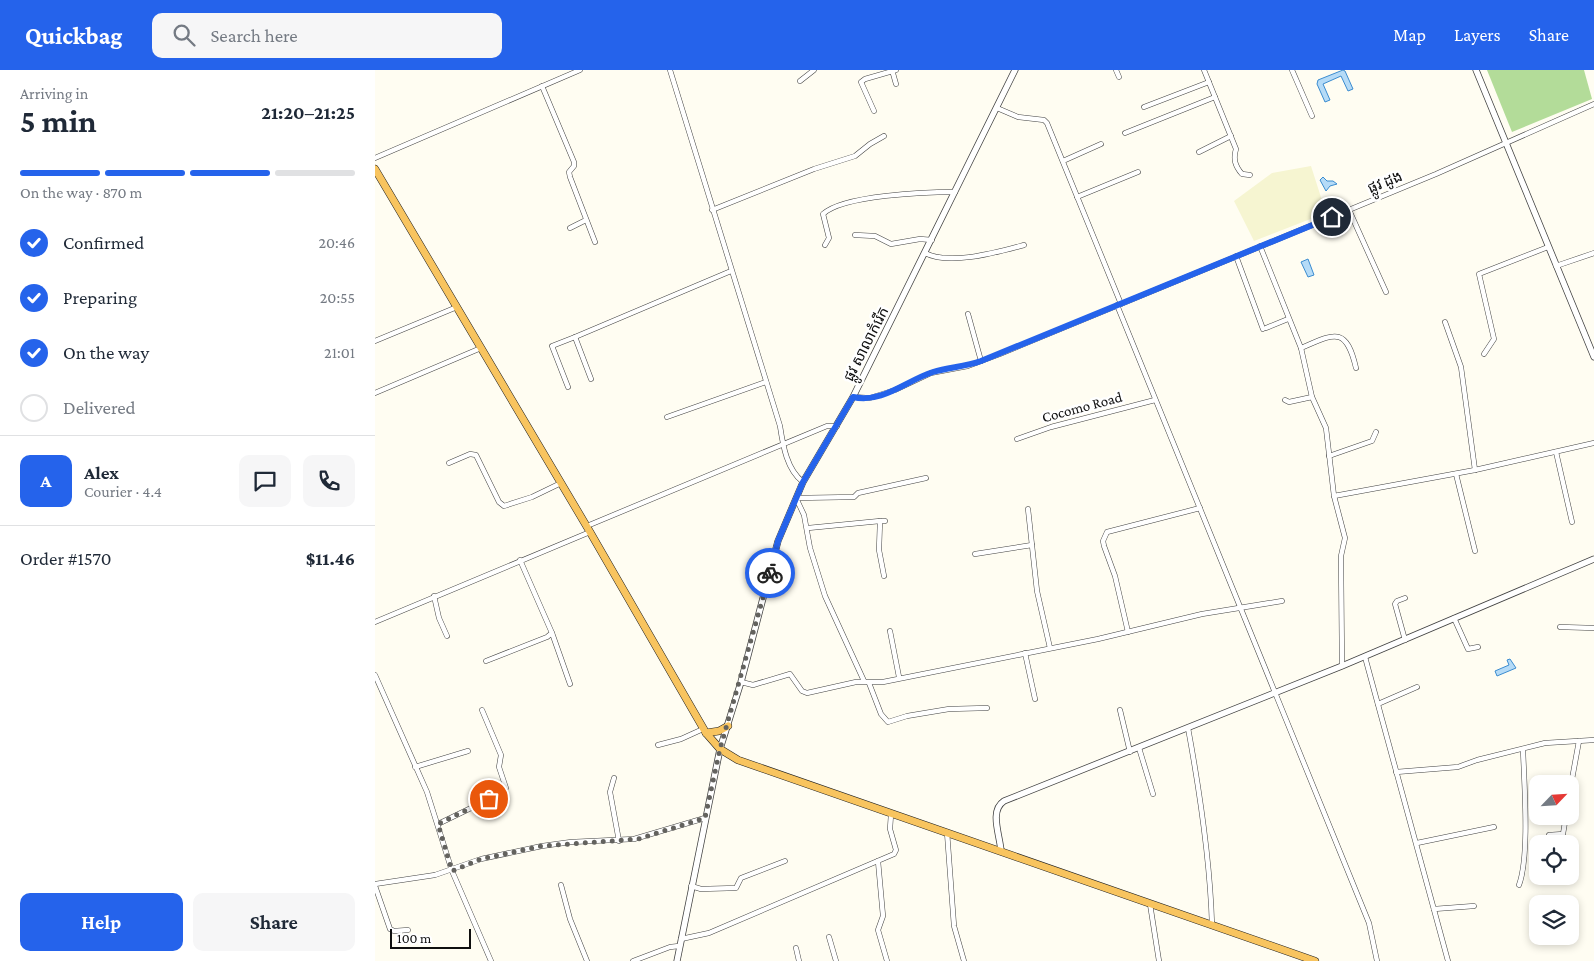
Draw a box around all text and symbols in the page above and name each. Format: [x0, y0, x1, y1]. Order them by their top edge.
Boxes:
search box [152, 13, 502, 58]
icon: search [170, 21, 198, 49]
text: Quickbag [25, 22, 122, 49]
text: Search here [210, 25, 298, 46]
text: Map [1393, 25, 1426, 45]
text: Layers [1454, 25, 1501, 45]
text: Share [1529, 25, 1569, 45]
text: Arriving in [20, 85, 88, 102]
text: 21:20–21:25 [261, 102, 355, 123]
text: 5 min [20, 103, 97, 139]
street label: ផ្លូវ ដូង [1365, 168, 1407, 201]
text: On the way · 870 m [20, 184, 142, 201]
pin [1311, 196, 1353, 238]
icon: home [1318, 203, 1346, 231]
icon: check [20, 229, 48, 257]
text: Confirmed [63, 232, 144, 253]
text: 20:46 [318, 234, 355, 251]
icon: check [20, 284, 48, 312]
text: Preparing [63, 287, 137, 308]
text: 20:55 [320, 289, 355, 306]
street label: ផ្លូវ សាលាកំរើក [840, 304, 896, 386]
icon: check [20, 339, 48, 367]
text: On the way [63, 342, 149, 363]
text: 21:01 [324, 344, 355, 361]
street label: Cocomo Road [1040, 389, 1124, 425]
text: Delivered [63, 397, 136, 418]
button: chat [239, 455, 291, 507]
button: phone [303, 455, 355, 507]
text: Alex [84, 462, 119, 483]
text: A [40, 470, 52, 491]
text: Courier · 4.4 [84, 483, 162, 500]
text: Order #1570 [20, 548, 111, 569]
text: $11.46 [306, 548, 355, 569]
courier [745, 548, 795, 598]
icon: bike [756, 559, 784, 587]
north arrow [1529, 775, 1579, 825]
map controls [1529, 775, 1579, 945]
pin [468, 778, 510, 820]
icon: bag [475, 785, 503, 813]
button: locate [1529, 835, 1579, 885]
button: Help [20, 893, 183, 951]
button: Share [193, 893, 355, 951]
button: layers [1529, 895, 1579, 945]
scale bar [390, 926, 471, 949]
text: 100 m [397, 930, 431, 946]

